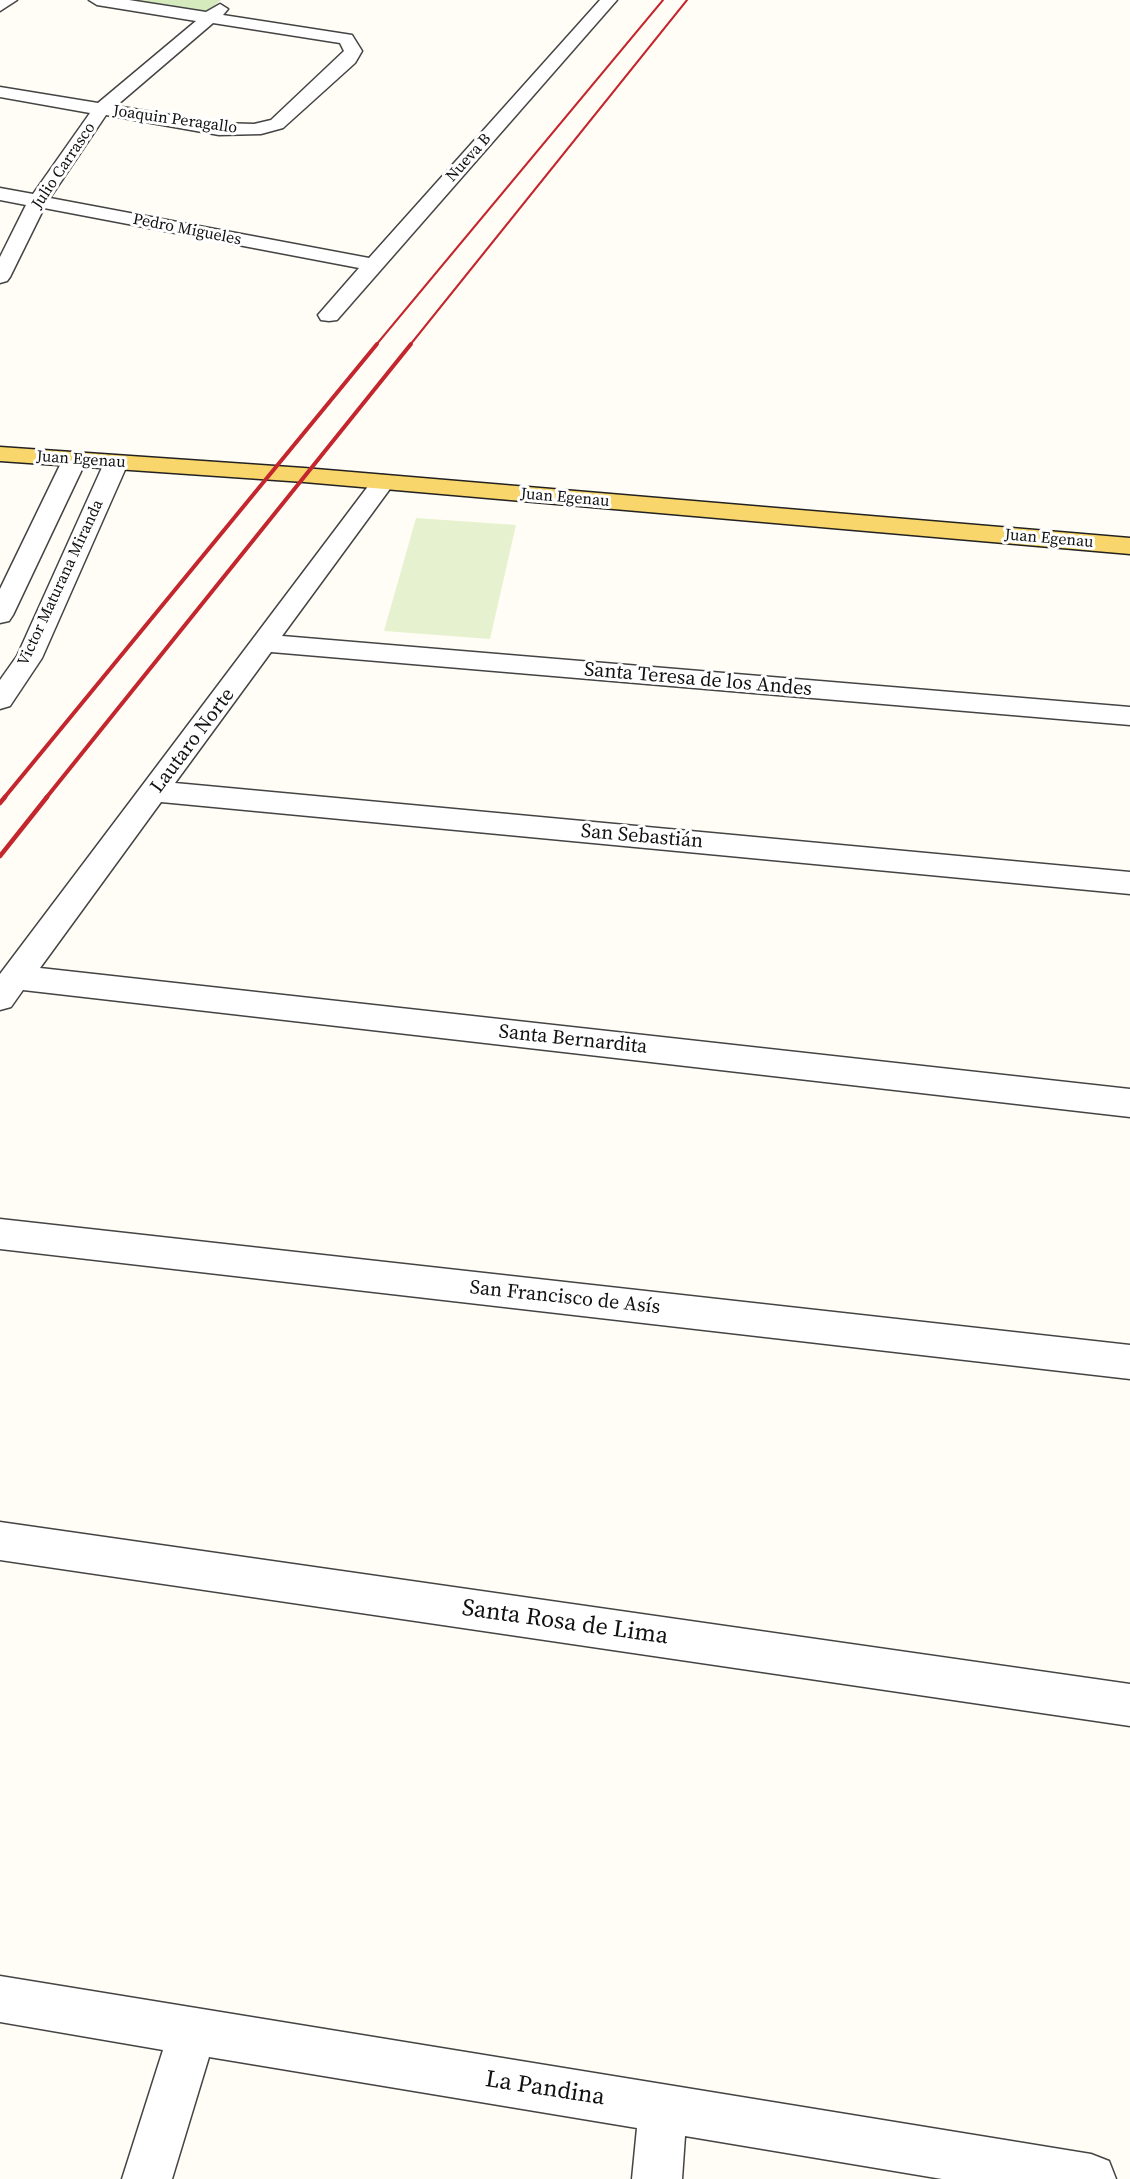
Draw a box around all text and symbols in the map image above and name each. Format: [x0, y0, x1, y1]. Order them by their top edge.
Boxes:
street label: Joaquin Peragallo [112, 102, 238, 138]
street label: Julio Carrasco [28, 119, 100, 213]
street label: Nueva B [442, 130, 496, 186]
street label: Pedro Migueles [131, 210, 243, 250]
street label: Juan Egenau [36, 447, 126, 473]
street label: Juan Egenau [520, 485, 610, 511]
street label: Victor Maturana Miranda [14, 497, 108, 669]
street label: Juan Egenau [1004, 526, 1094, 552]
street label: Santa Teresa de los Andes [583, 658, 813, 702]
street label: Lautaro Norte [146, 684, 240, 798]
street label: San Sebastián [580, 820, 704, 854]
street label: Santa Bernardita [497, 1020, 649, 1060]
street label: San Francisco de Asís [469, 1276, 661, 1320]
street label: Santa Rosa de Lima [460, 1594, 670, 1652]
street label: La Pandina [483, 2065, 607, 2113]

